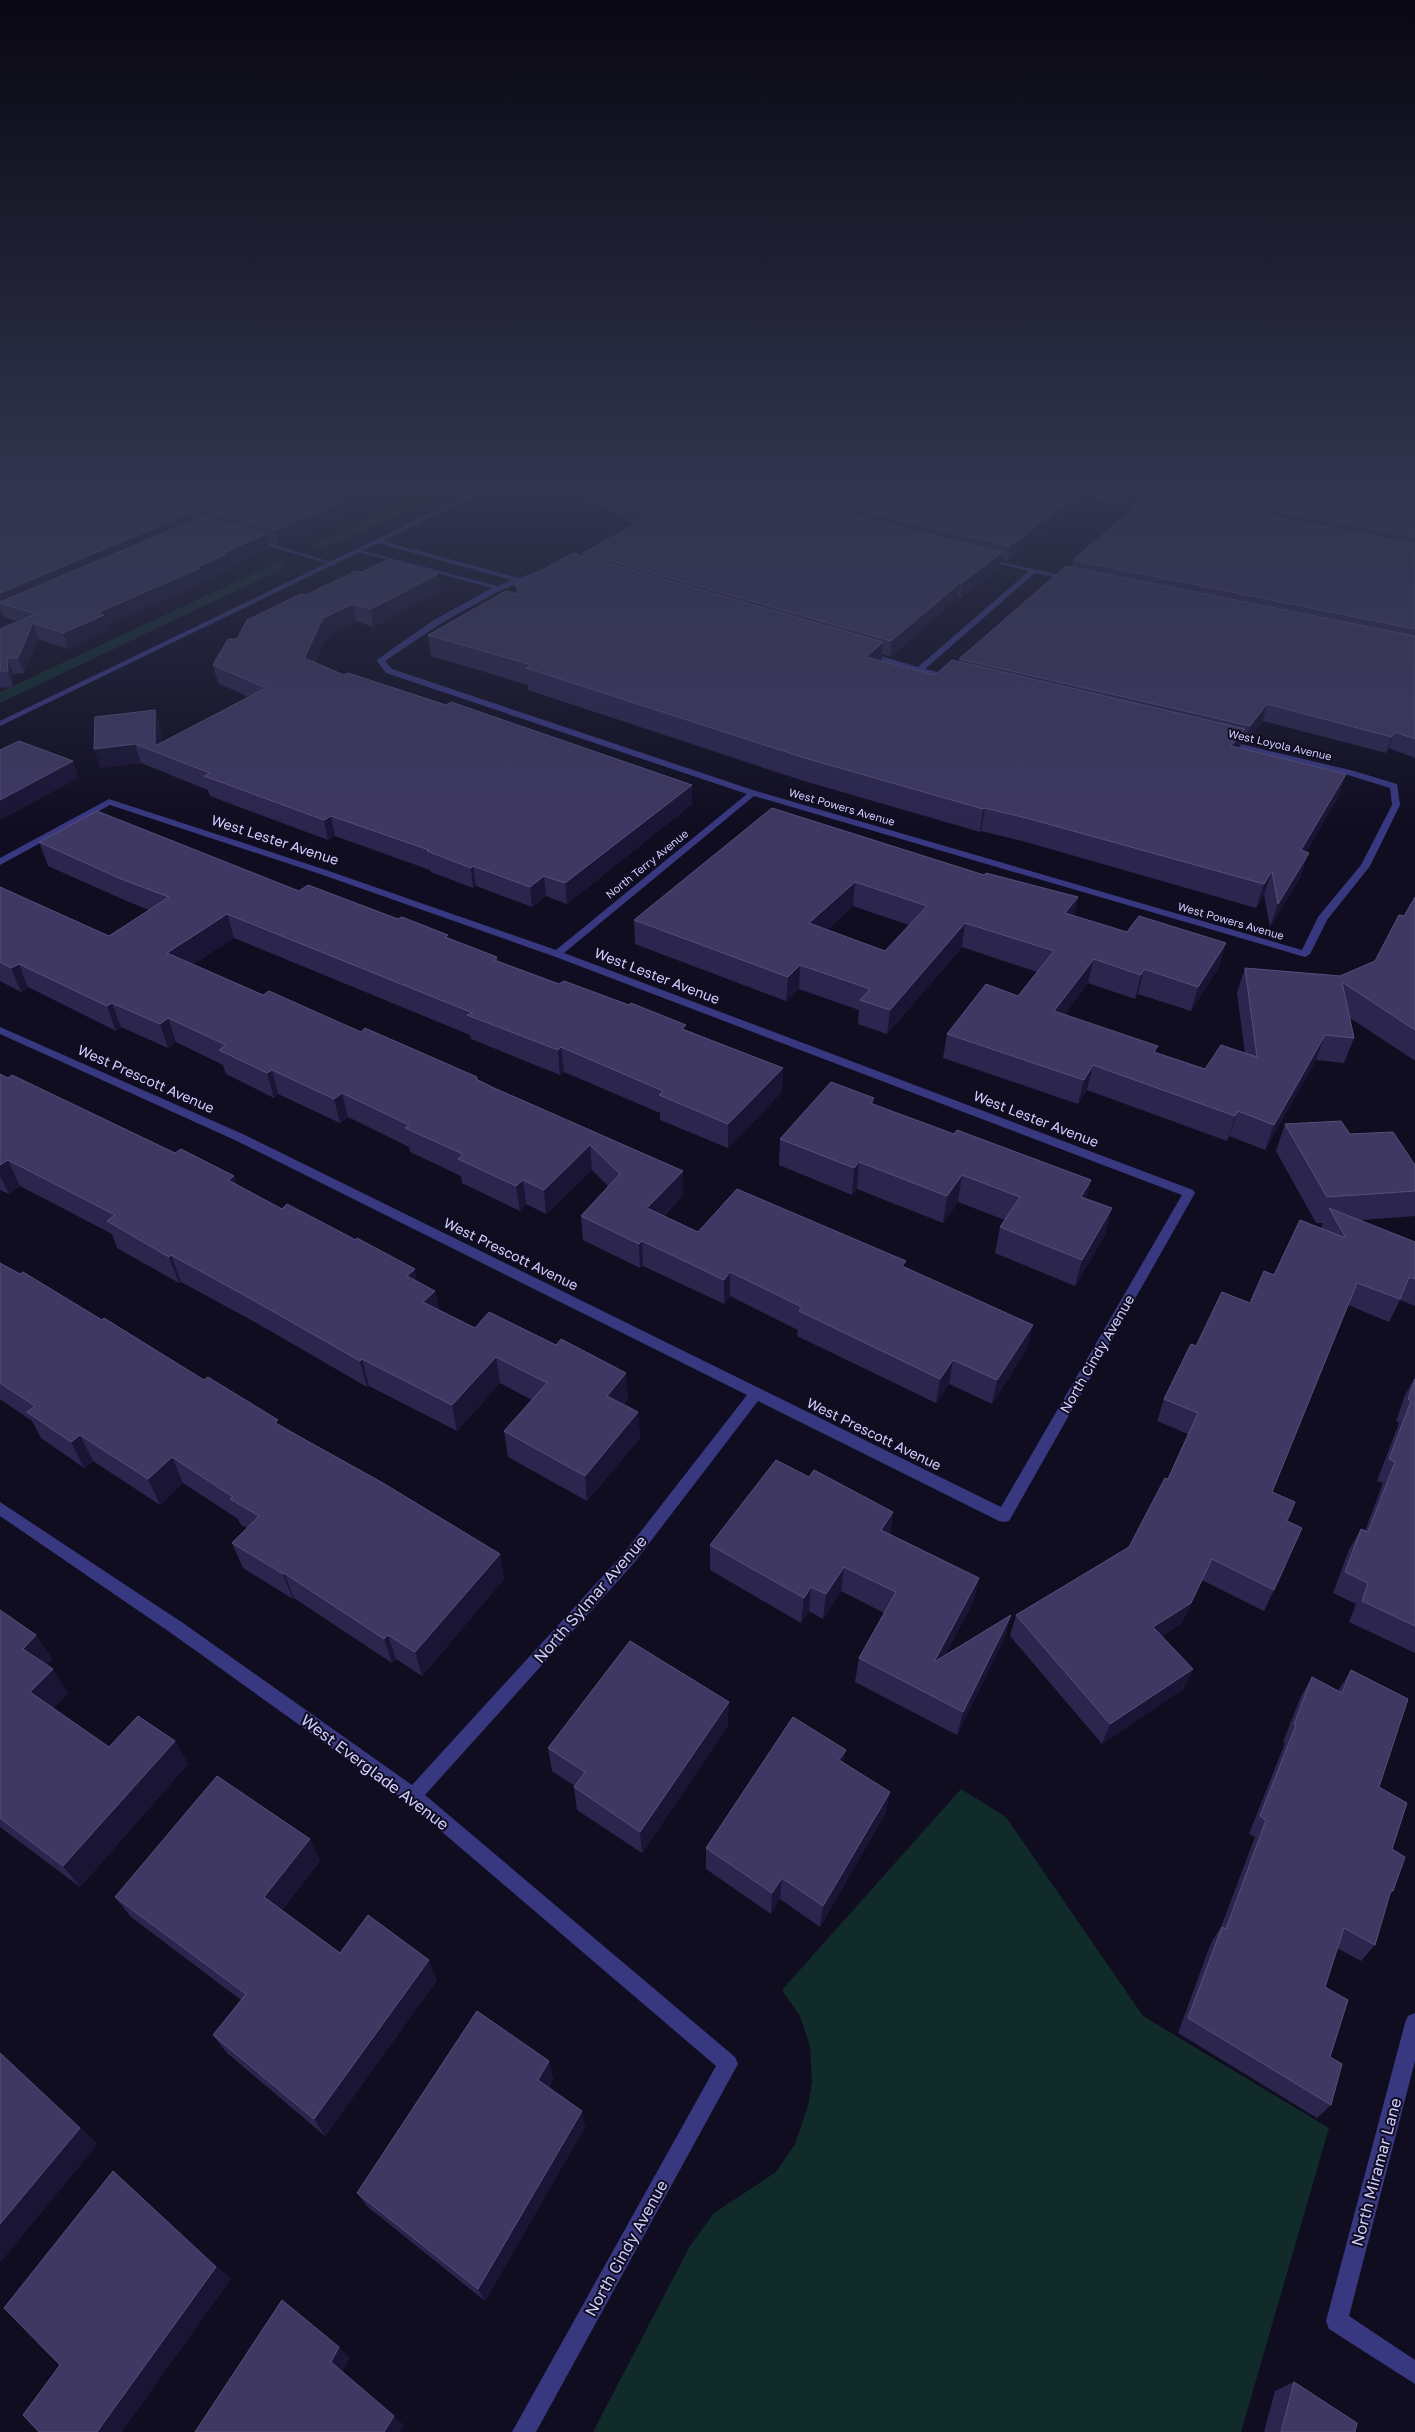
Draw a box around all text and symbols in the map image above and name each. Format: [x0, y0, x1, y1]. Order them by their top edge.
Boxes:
street label: West Loyola Avenue [1227, 726, 1333, 763]
street label: West Powers Avenue [787, 785, 897, 828]
street label: West Lester Avenue [209, 811, 341, 868]
street label: North Terry Avenue [603, 826, 691, 901]
street label: West Powers Avenue [1176, 899, 1286, 942]
street label: West Lester Avenue [592, 944, 722, 1007]
street label: West Prescott Avenue [75, 1041, 217, 1116]
street label: West Lester Avenue [971, 1087, 1101, 1150]
street label: West Prescott Avenue [441, 1214, 581, 1294]
street label: North Cindy Avenue [1056, 1292, 1137, 1416]
street label: West Prescott Avenue [804, 1394, 944, 1474]
street label: North Sylmar Avenue [529, 1531, 651, 1667]
street label: West Everglade Avenue [297, 1710, 453, 1834]
street label: North Miramar Lane [1347, 2096, 1405, 2248]
street label: North Cindy Avenue [580, 2176, 672, 2320]

